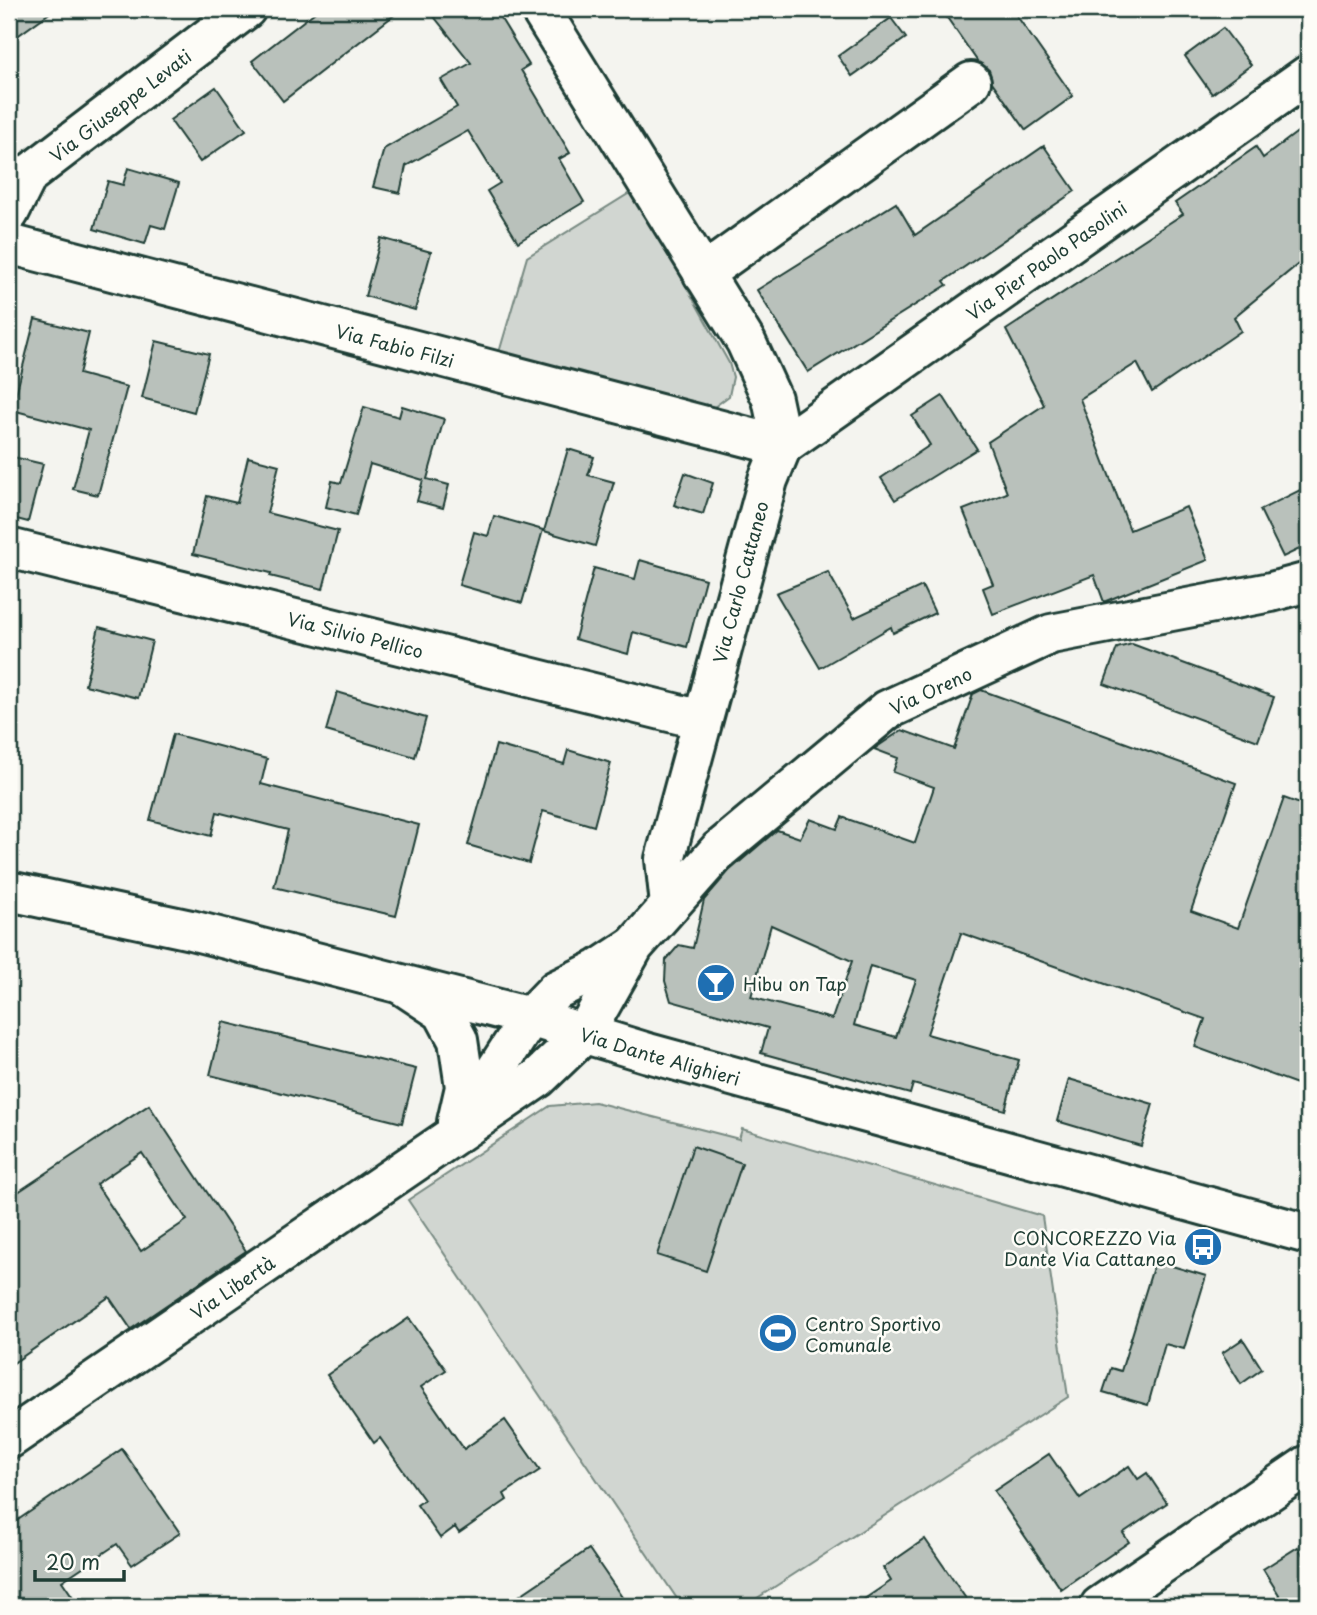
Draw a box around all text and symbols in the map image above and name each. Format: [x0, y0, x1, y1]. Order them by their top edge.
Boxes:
street label: Via Giuseppe Levati [43, 42, 197, 168]
street label: Via Pier Paolo Pasolini [960, 194, 1132, 326]
street label: Via Fabio Filzi [333, 316, 457, 373]
street label: Via Carlo Cattaneo [705, 498, 775, 666]
street label: Via Silvio Pellico [285, 604, 426, 664]
street label: Via Oreno [885, 659, 976, 721]
bar icon: Hibu on Tap [695, 962, 737, 1004]
place label: Hibu on Tap [743, 970, 847, 997]
street label: Via Dante Alighieri [577, 1020, 743, 1091]
place label: CONCOREZZO Via Dante Via Cattaneo [1004, 1224, 1177, 1272]
bus stop icon: CONCOREZZO Via Dante Via Cattaneo [1182, 1226, 1224, 1268]
street label: Via Libertà [184, 1248, 280, 1325]
place label: Centro Sportivo Comunale [805, 1310, 941, 1358]
sports icon: Centro Sportivo Comunale [757, 1312, 799, 1354]
scale bar [35, 1538, 124, 1582]
text: 20 m [46, 1545, 100, 1577]

